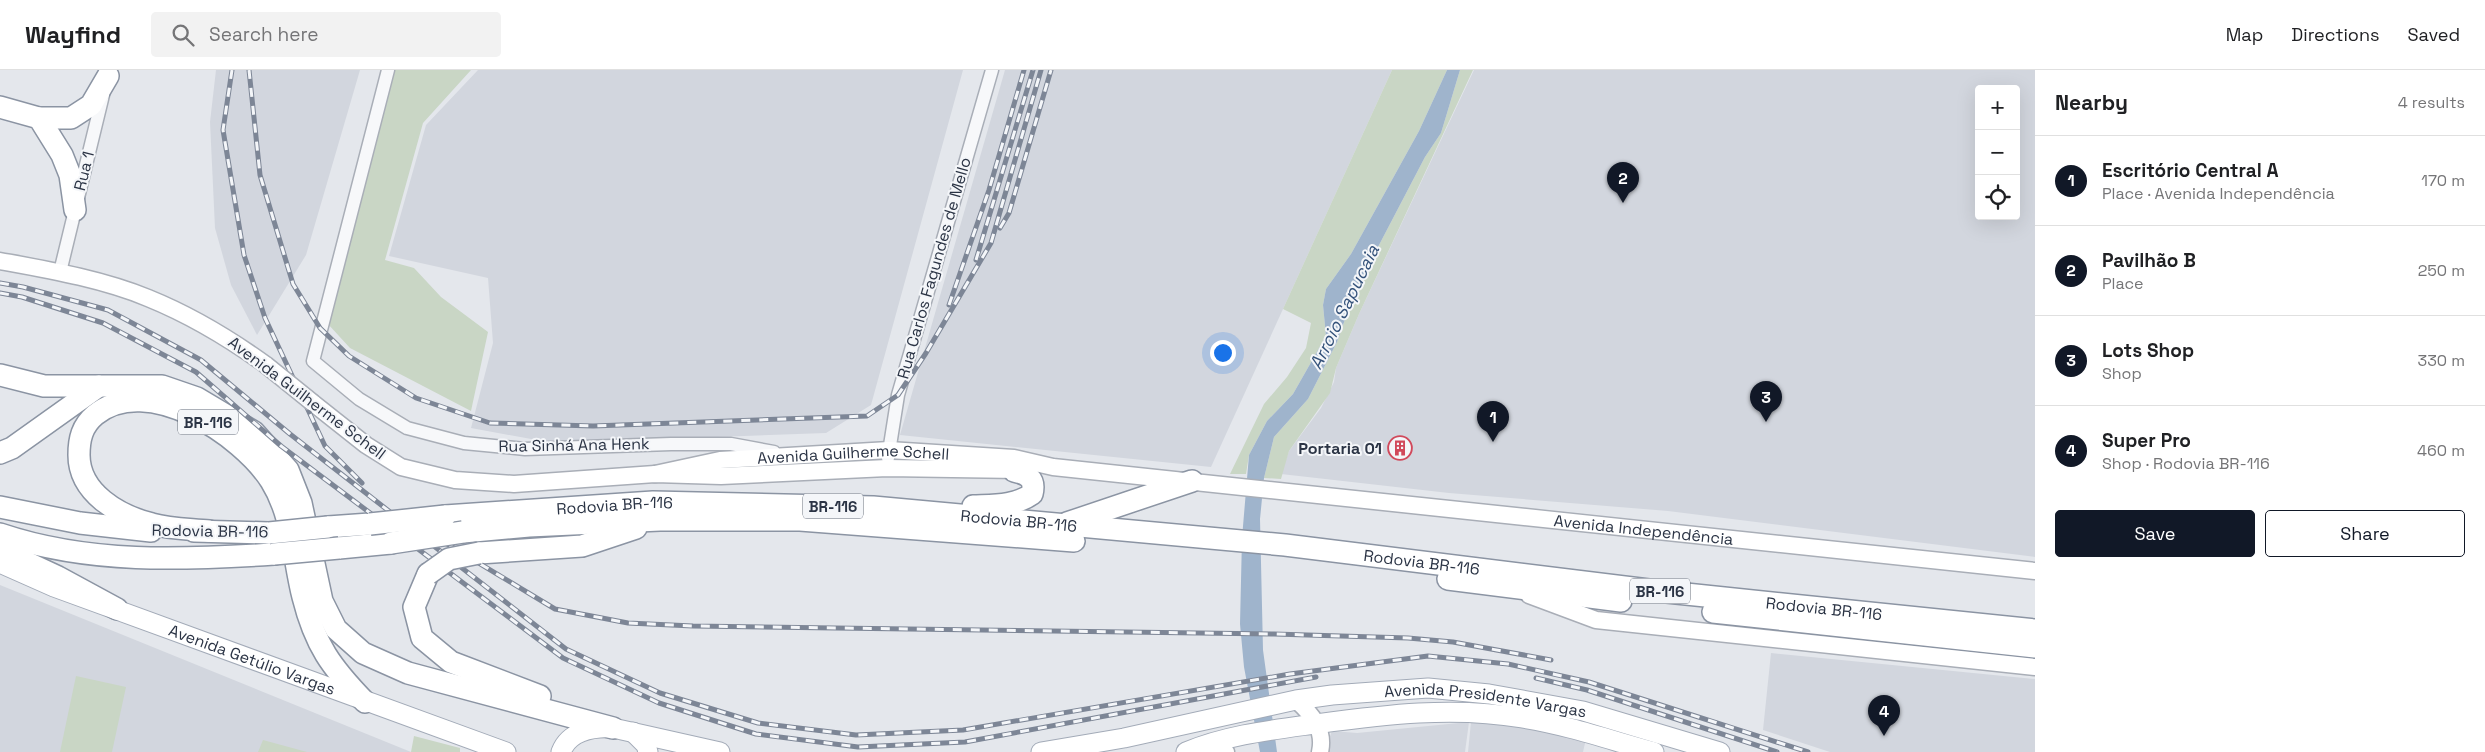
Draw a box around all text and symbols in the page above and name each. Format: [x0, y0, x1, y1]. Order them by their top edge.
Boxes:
search box [151, 12, 501, 57]
text: Wayfind [25, 19, 121, 50]
icon: search [169, 21, 197, 49]
text: Search here [209, 22, 319, 47]
text: Map [2226, 23, 2263, 46]
text: Directions [2291, 23, 2380, 46]
text: Saved [2408, 23, 2460, 46]
map controls [1975, 85, 2020, 220]
button: + [1975, 85, 2020, 130]
text: Nearby [2055, 89, 2128, 116]
text: 4 results [2398, 92, 2465, 113]
button: − [1975, 130, 2020, 175]
street label: Rua 1 [69, 149, 99, 193]
street label: Rua Carlos Fagundes de Mello [892, 155, 976, 381]
text: Escritório Central A [2102, 158, 2278, 183]
pin: 2 [1607, 162, 1639, 203]
text: 1 [2067, 170, 2075, 191]
text: 170 m [2421, 170, 2465, 191]
button: locate [1975, 175, 2020, 220]
text: Place · Avenida Independência [2102, 183, 2335, 204]
water label: Arroio Sapucaia [1304, 240, 1384, 373]
text: Pavilhão B [2102, 248, 2196, 273]
text: 2 [2066, 260, 2076, 281]
text: 250 m [2418, 260, 2465, 281]
text: Place [2102, 273, 2144, 294]
street label: Avenida Guilherme Schell [224, 332, 390, 464]
text: Lots Shop [2102, 338, 2194, 363]
your location [1210, 340, 1236, 366]
text: 3 [2066, 350, 2076, 371]
text: 330 m [2418, 350, 2465, 371]
text: Shop [2102, 363, 2142, 384]
pin: 3 [1750, 381, 1782, 422]
pin: 1 [1477, 401, 1509, 442]
road number: BR-116 [178, 410, 238, 434]
text: Super Pro [2102, 428, 2191, 453]
street label: Rua Sinhá Ana Henk [498, 433, 650, 457]
building icon: Portaria 01 [1387, 435, 1413, 461]
place label: Portaria 01 [1298, 438, 1382, 459]
street label: Avenida Guilherme Schell [757, 440, 950, 468]
text: 4 [2066, 440, 2076, 461]
text: 460 m [2417, 440, 2465, 461]
text: Shop · Rodovia BR-116 [2102, 453, 2270, 474]
street label: Rodovia BR-116 [556, 491, 673, 519]
road number: BR-116 [803, 494, 863, 518]
street label: Rodovia BR-116 [960, 505, 1078, 536]
street label: Avenida Independência [1553, 510, 1734, 549]
button: Save [2055, 510, 2255, 557]
button: Share [2265, 510, 2465, 557]
street label: Rodovia BR-116 [151, 519, 269, 543]
street label: Rodovia BR-116 [1362, 544, 1481, 579]
road number: BR-116 [1630, 578, 1690, 604]
street label: Rodovia BR-116 [1765, 592, 1883, 625]
street label: Avenida Getúlio Vargas [166, 619, 338, 699]
street label: Avenida Presidente Vargas [1383, 677, 1588, 722]
pin: 4 [1868, 695, 1900, 736]

